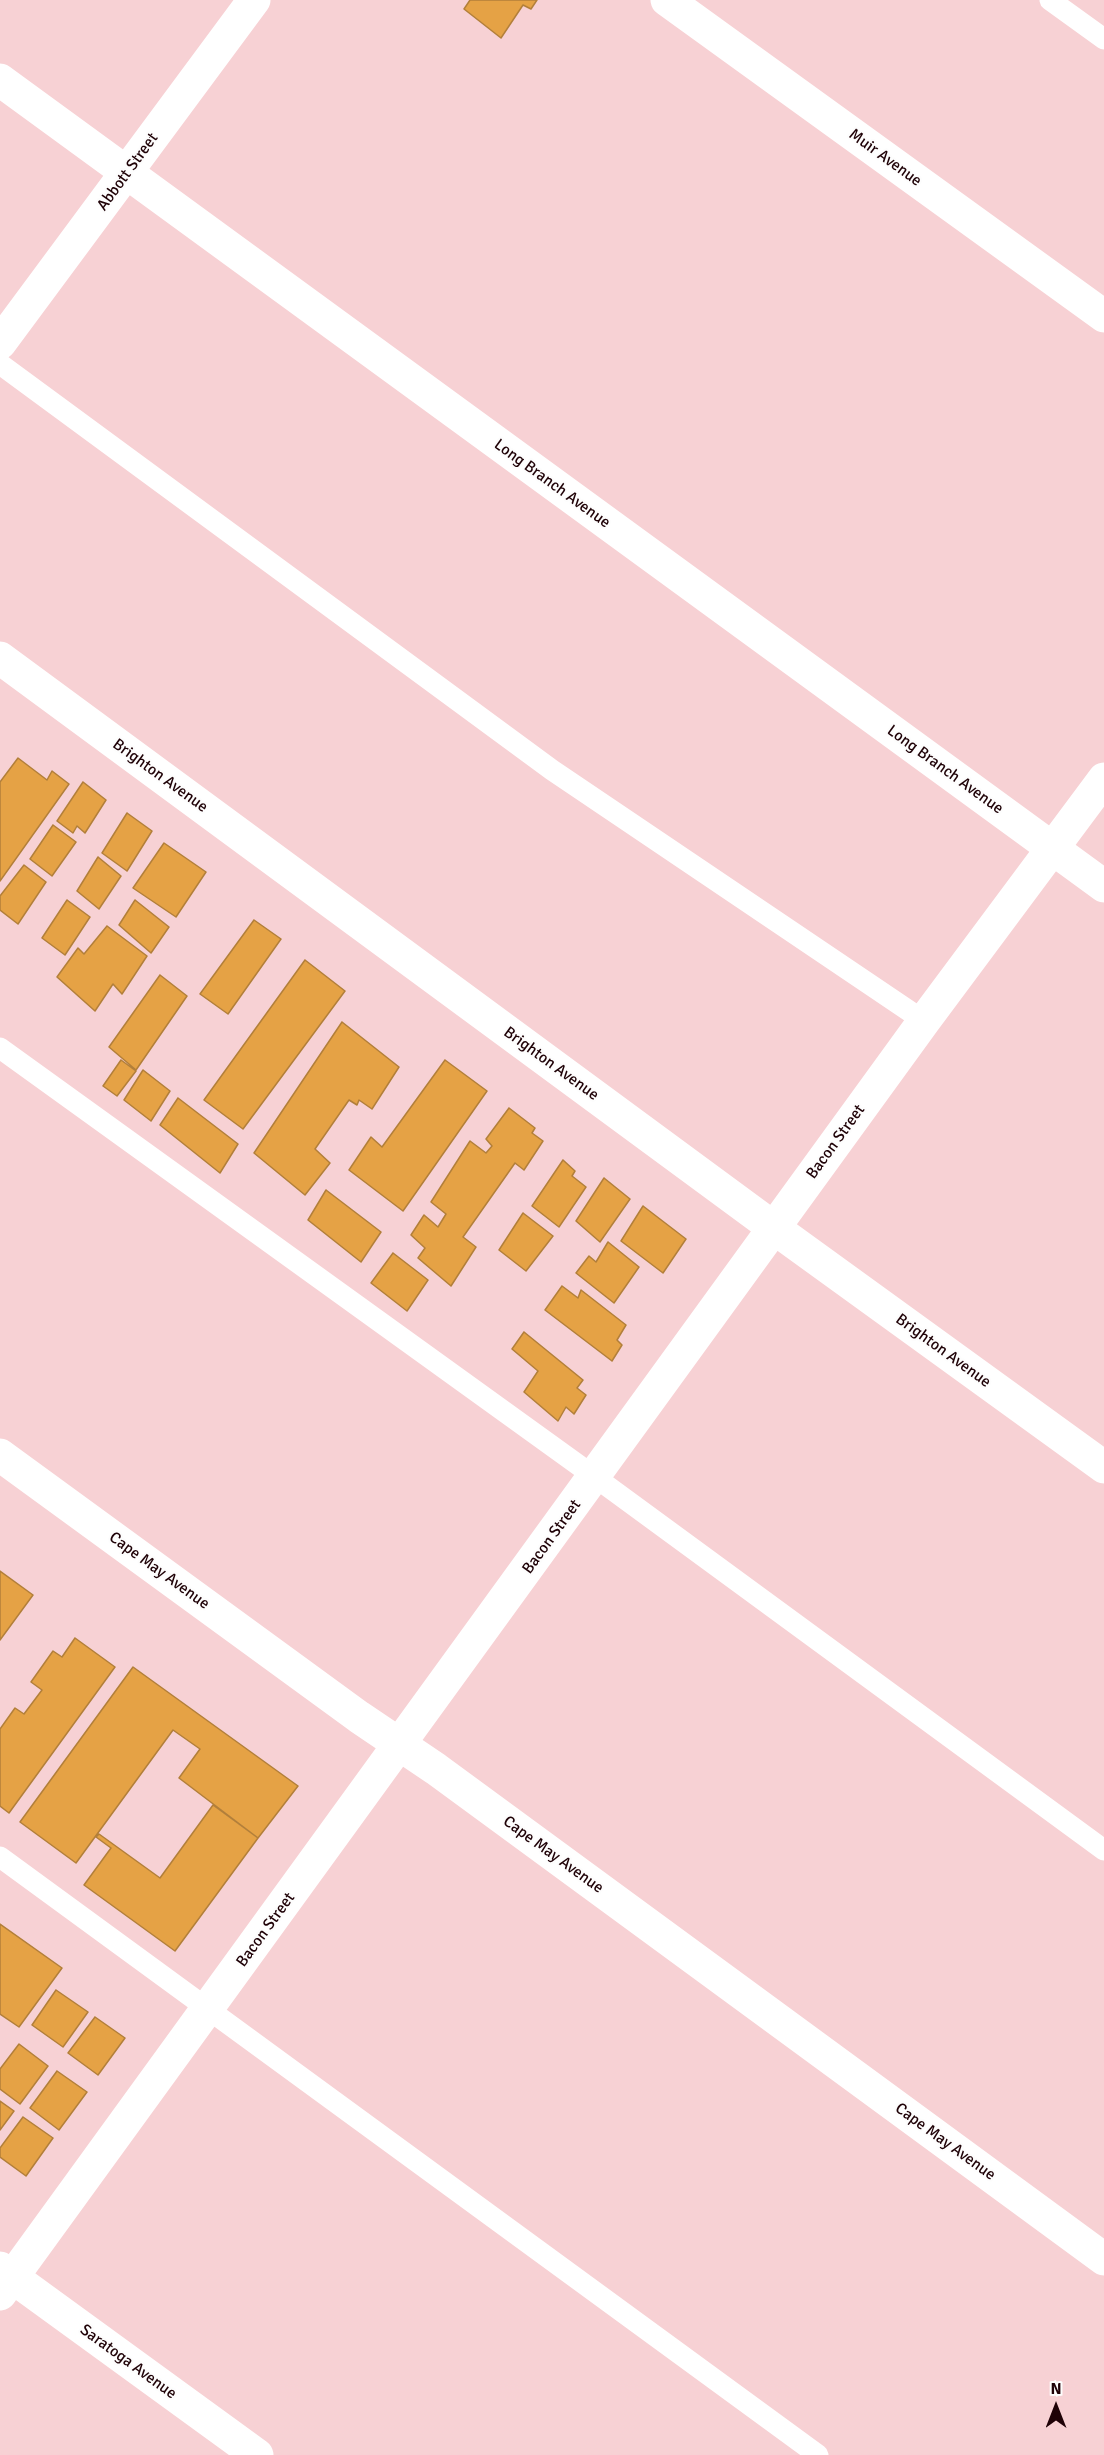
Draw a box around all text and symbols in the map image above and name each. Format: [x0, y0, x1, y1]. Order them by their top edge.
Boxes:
street label: Muir Avenue [845, 125, 925, 191]
street label: Abbott Street [93, 129, 163, 215]
street label: Long Branch Avenue [490, 435, 614, 533]
street label: Long Branch Avenue [883, 721, 1007, 819]
street label: Brighton Avenue [109, 735, 211, 817]
street label: Brighton Avenue [500, 1023, 602, 1105]
street label: Bacon Street [803, 1101, 869, 1183]
street label: Brighton Avenue [892, 1310, 994, 1392]
street label: Bacon Street [519, 1496, 585, 1578]
street label: Cape May Avenue [105, 1528, 213, 1614]
street label: Cape May Avenue [499, 1812, 607, 1898]
street label: Bacon Street [233, 1889, 299, 1971]
street label: Cape May Avenue [891, 2099, 999, 2185]
street label: Saratoga Avenue [76, 2321, 180, 2403]
north arrow [1026, 2377, 1086, 2437]
text: N [1050, 2379, 1062, 2399]

